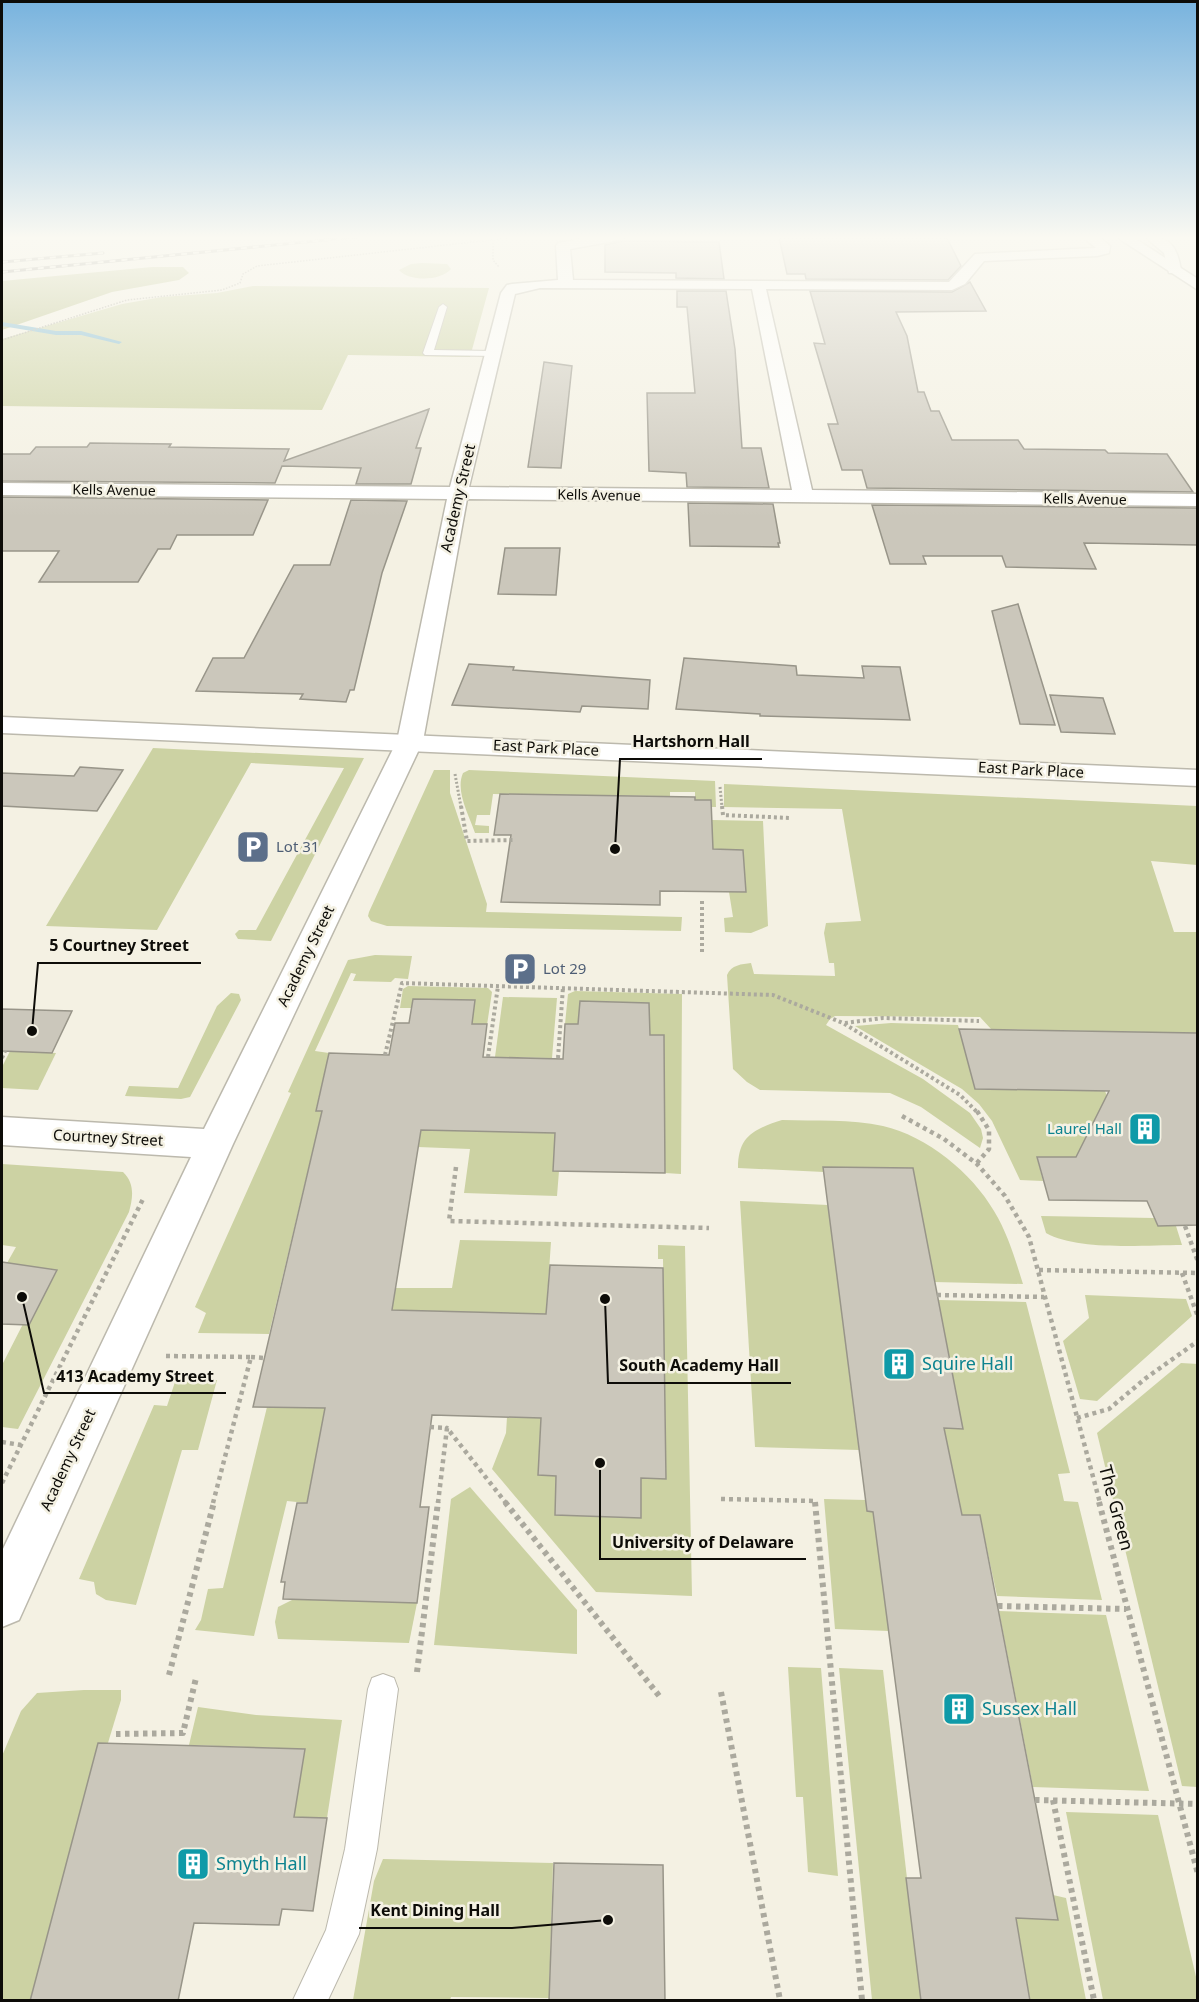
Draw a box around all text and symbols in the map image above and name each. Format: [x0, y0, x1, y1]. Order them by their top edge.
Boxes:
street label: Academy Street [435, 441, 479, 554]
street label: Kells Avenue [72, 479, 156, 500]
street label: Kells Avenue [557, 484, 641, 505]
street label: Kells Avenue [1043, 488, 1127, 509]
callout: Hartshorn Hall [620, 725, 762, 759]
text: Hartshorn Hall [632, 730, 750, 752]
street label: East Park Place [493, 734, 599, 760]
street label: East Park Place [978, 756, 1084, 782]
parking icon: Lot 31 [235, 829, 271, 865]
place label: Lot 31 [276, 836, 319, 856]
street label: Academy Street [272, 901, 339, 1010]
callout: 5 Courtney Street [38, 929, 201, 963]
text: 5 Courtney Street [49, 934, 189, 956]
parking icon: Lot 29 [502, 951, 538, 987]
place label: Lot 29 [543, 958, 586, 978]
building icon: Laurel Hall [1127, 1111, 1163, 1147]
place label: Laurel Hall [1047, 1118, 1122, 1138]
street label: Courtney Street [52, 1124, 164, 1150]
building icon: Squire Hall [881, 1346, 917, 1382]
callout: South Academy Hall [608, 1349, 791, 1383]
place label: Squire Hall [922, 1351, 1013, 1375]
text: South Academy Hall [619, 1354, 779, 1376]
callout: 413 Academy Street [44, 1359, 226, 1393]
text: 413 Academy Street [56, 1365, 214, 1387]
street label: Academy Street [35, 1405, 100, 1514]
street label: The Green [1094, 1462, 1140, 1553]
callout: University of Delaware [600, 1525, 806, 1559]
text: University of Delaware [612, 1531, 794, 1553]
building icon: Sussex Hall [941, 1691, 977, 1727]
place label: Sussex Hall [982, 1696, 1077, 1720]
building icon: Smyth Hall [175, 1846, 211, 1882]
place label: Smyth Hall [216, 1851, 307, 1875]
callout: Kent Dining Hall [359, 1894, 512, 1928]
text: Kent Dining Hall [370, 1899, 500, 1921]

